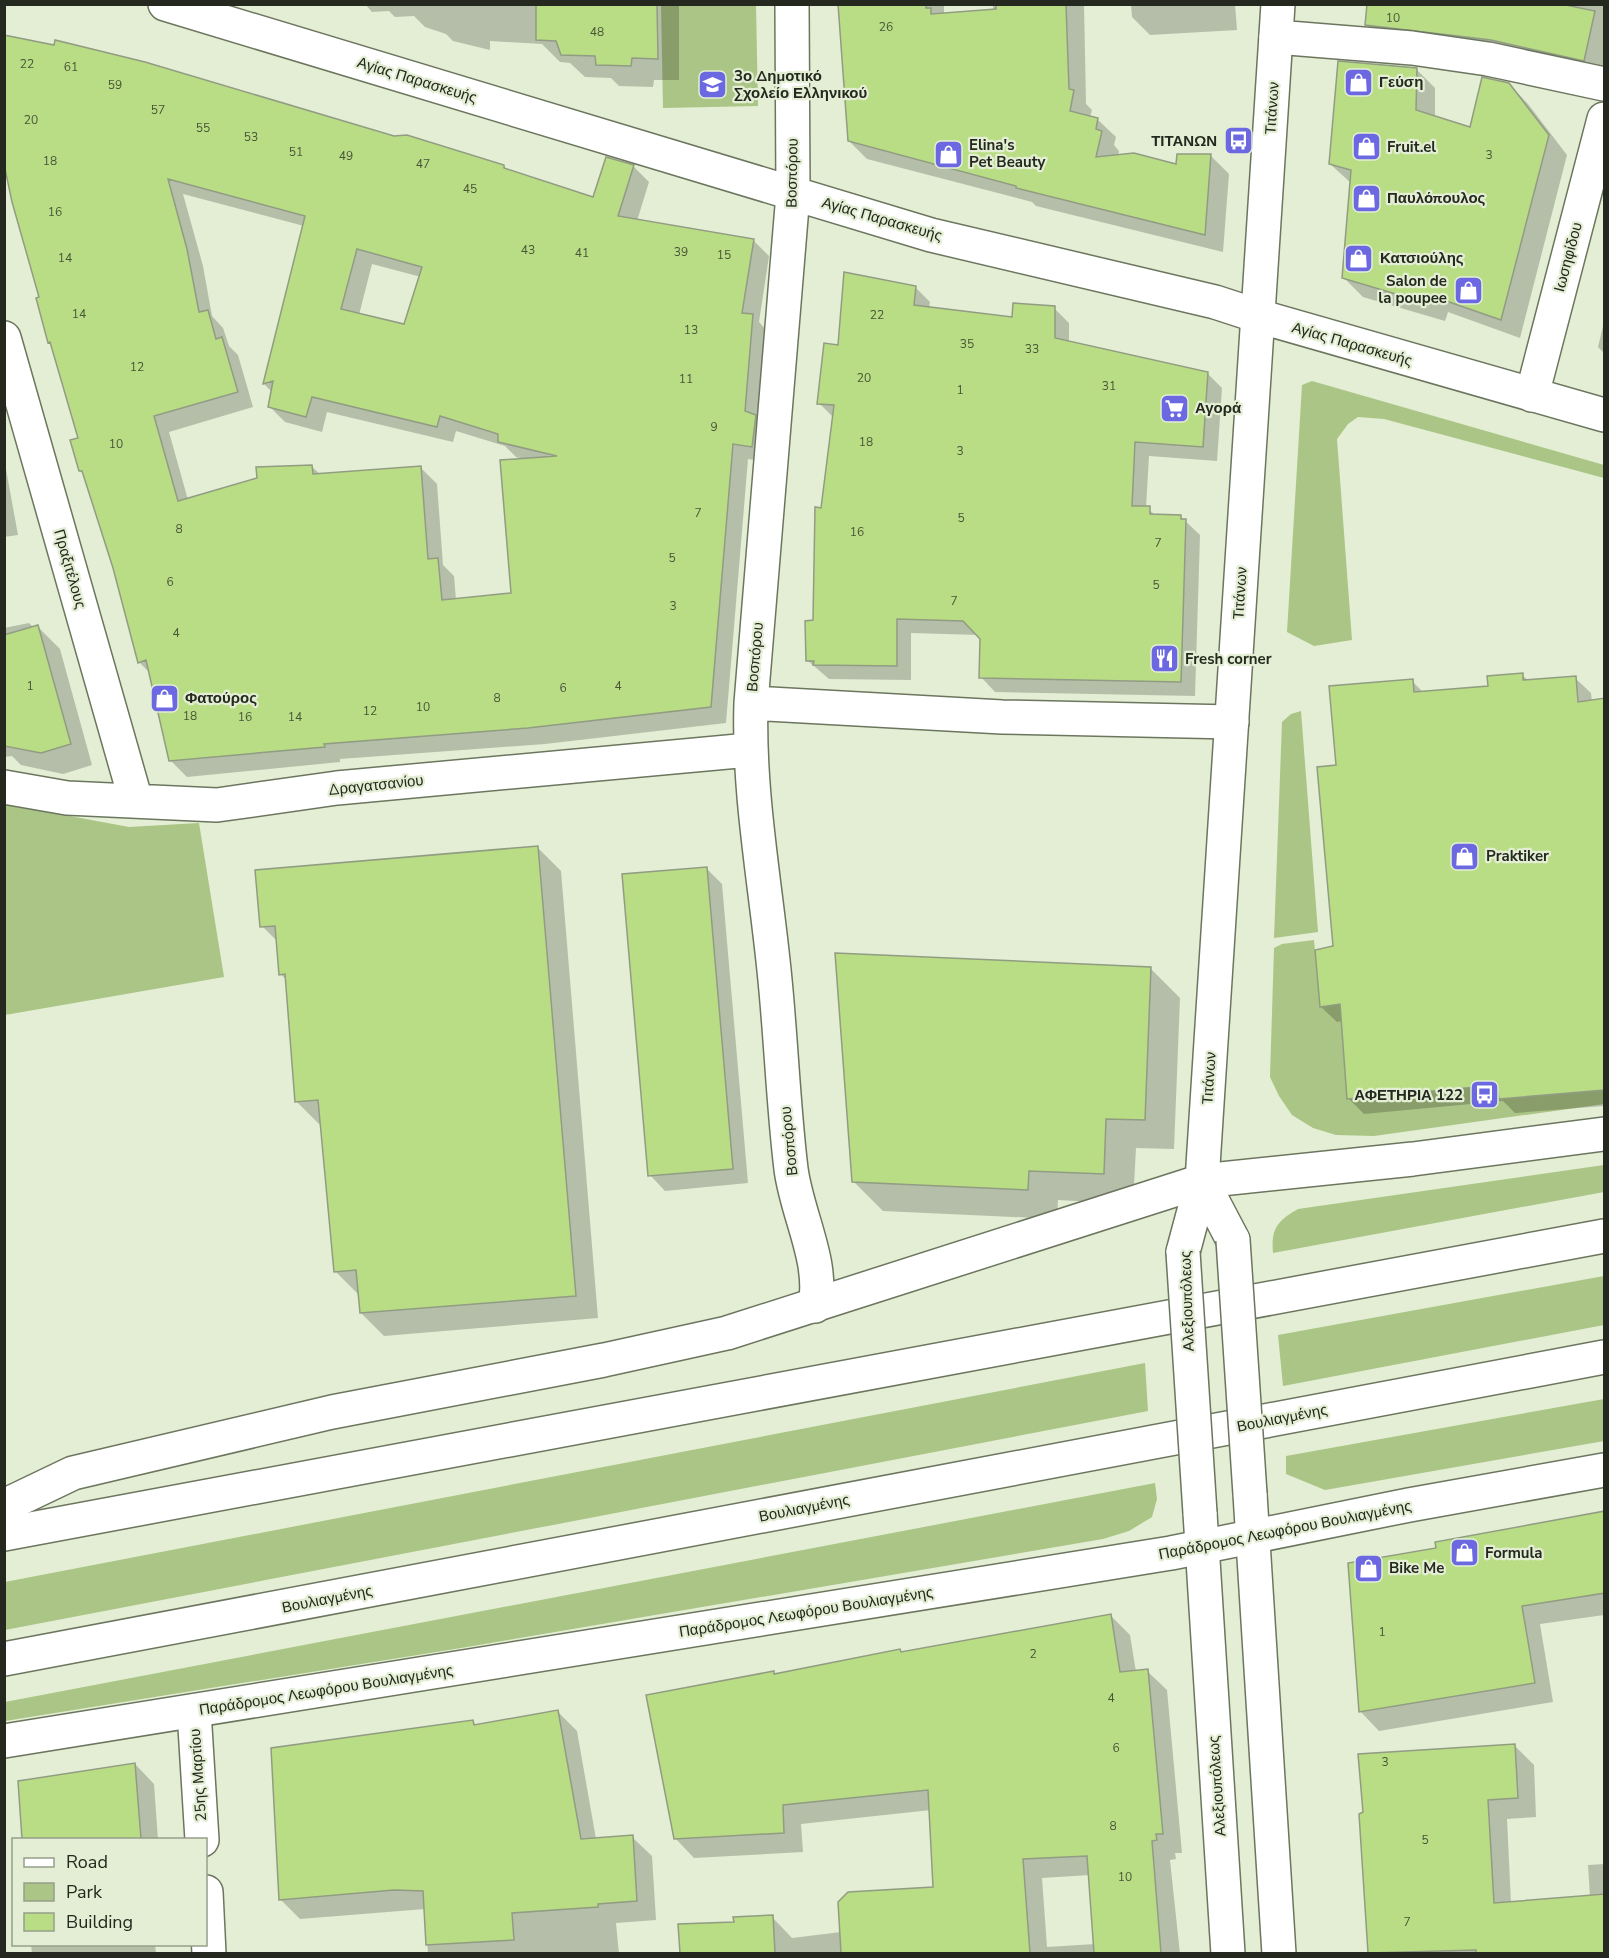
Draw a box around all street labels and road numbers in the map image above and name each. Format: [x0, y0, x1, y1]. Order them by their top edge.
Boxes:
street label: Αγίας Παρασκευής [355, 52, 479, 108]
street label: Τιτάνων [1260, 81, 1284, 135]
street label: Βοσπόρου [781, 138, 803, 208]
street label: Αγίας Παρασκευής [820, 192, 944, 246]
street label: Ιωσηφίδου [1549, 220, 1587, 294]
street label: Αγίας Παρασκευής [1290, 317, 1414, 371]
street label: Πραξιτέλους [49, 527, 91, 611]
street label: Τιτάνων [1228, 566, 1252, 620]
street label: Βοσπόρου [742, 621, 768, 693]
street label: Δραγατσανίου [328, 770, 424, 800]
street label: Τιτάνων [1197, 1051, 1221, 1105]
street label: Βοσπόρου [775, 1105, 803, 1177]
street label: Αλεξιουπόλεως [1175, 1250, 1199, 1352]
street label: Βουλιαγμένης [1235, 1399, 1329, 1437]
street label: Βουλιαγμένης [757, 1489, 851, 1527]
street label: Παράδρομος Λεωφόρου Βουλιαγμένης [1157, 1496, 1413, 1564]
street label: Βουλιαγμένης [280, 1580, 374, 1618]
street label: Παράδρομος Λεωφόρου Βουλιαγμένης [678, 1582, 934, 1642]
street label: Παράδρομος Λεωφόρου Βουλιαγμένης [198, 1660, 454, 1720]
street label: 25ης Μαρτίου [185, 1728, 211, 1822]
street label: Αλεξιουπόλεως [1204, 1735, 1230, 1837]

